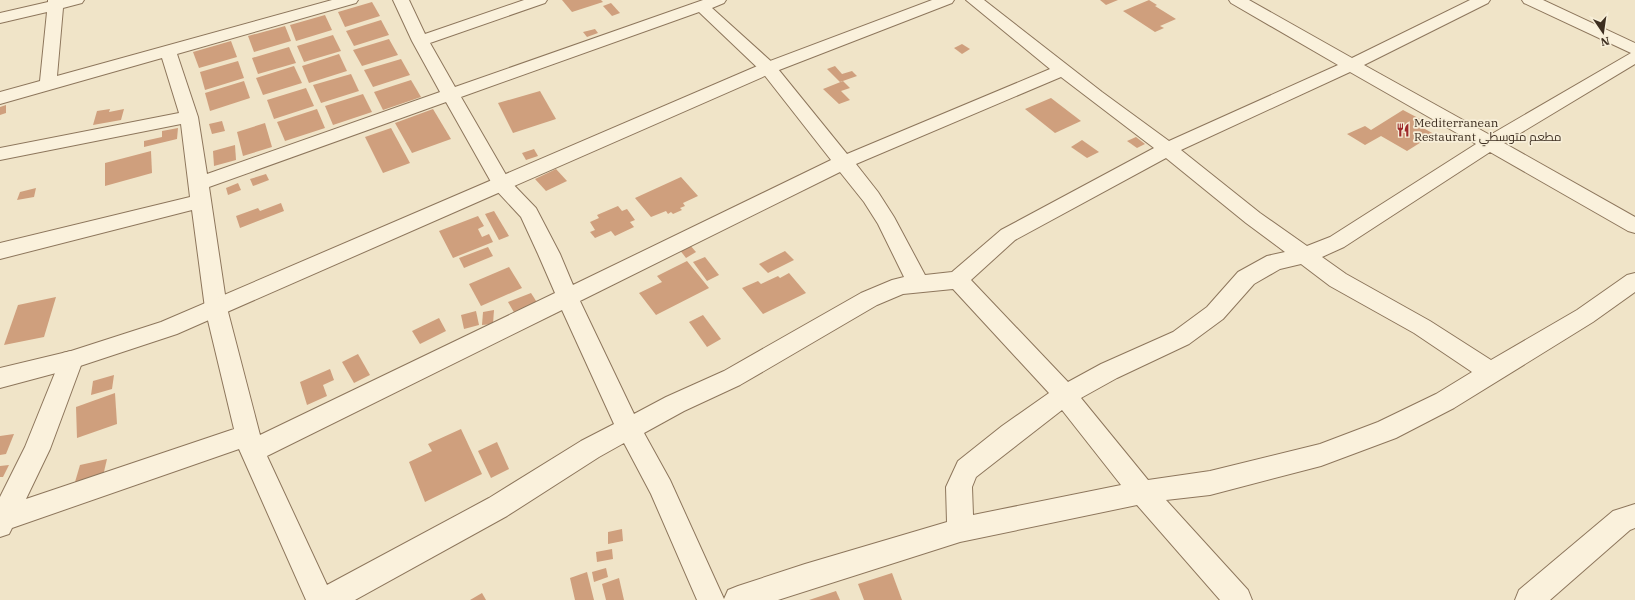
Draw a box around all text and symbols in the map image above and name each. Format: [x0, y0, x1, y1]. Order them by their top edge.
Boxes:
north arrow [1583, 12, 1623, 52]
text: N [1599, 34, 1611, 50]
place label: Mediterranean Restaurant مطعم متوسطي [1414, 115, 1562, 147]
restaurant icon: Mediterranean Restaurant مطعم متوسطي [1395, 122, 1411, 138]

